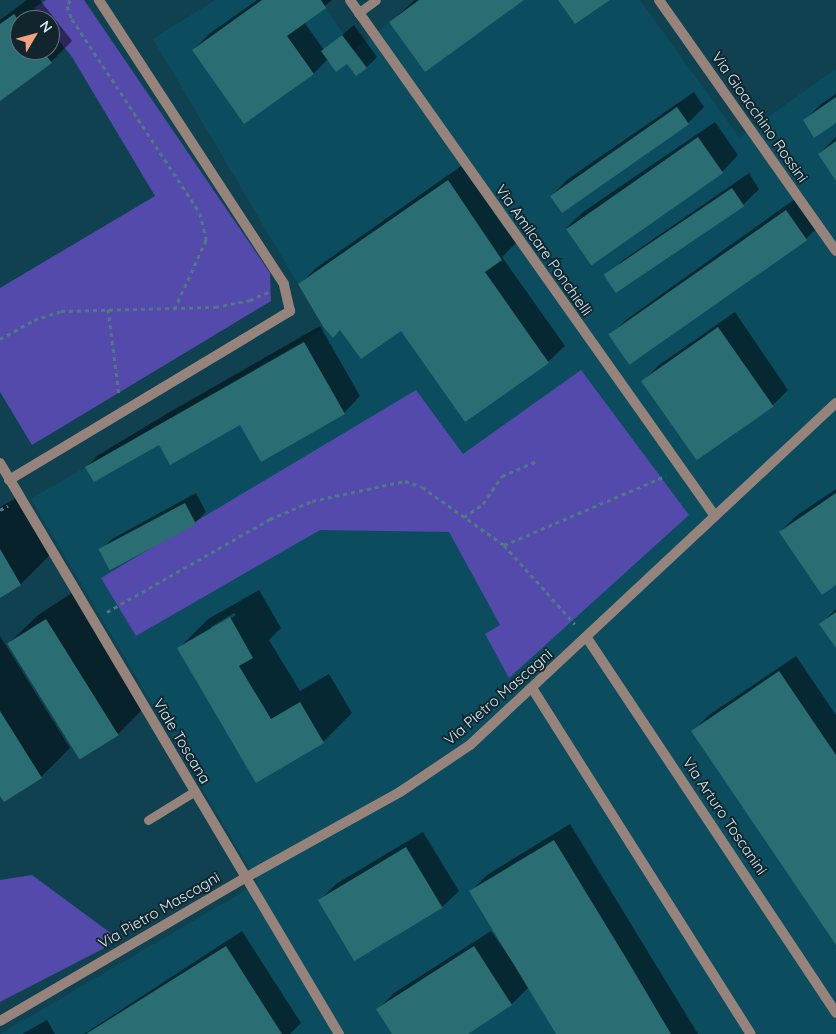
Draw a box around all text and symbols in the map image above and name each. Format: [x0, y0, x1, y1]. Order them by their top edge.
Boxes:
north arrow [10, 10, 60, 60]
text: N [36, 17, 56, 36]
street label: Via Gioacchino Rossini [708, 48, 812, 186]
street label: Via Amilcare Ponchielli [492, 181, 596, 319]
street label: Via Pietro Mascagni [440, 645, 556, 749]
street label: Viale Toscana [150, 695, 214, 787]
street label: Via Arturo Toscanini [679, 754, 771, 878]
street label: Via Pietro Mascagni [95, 868, 223, 952]

